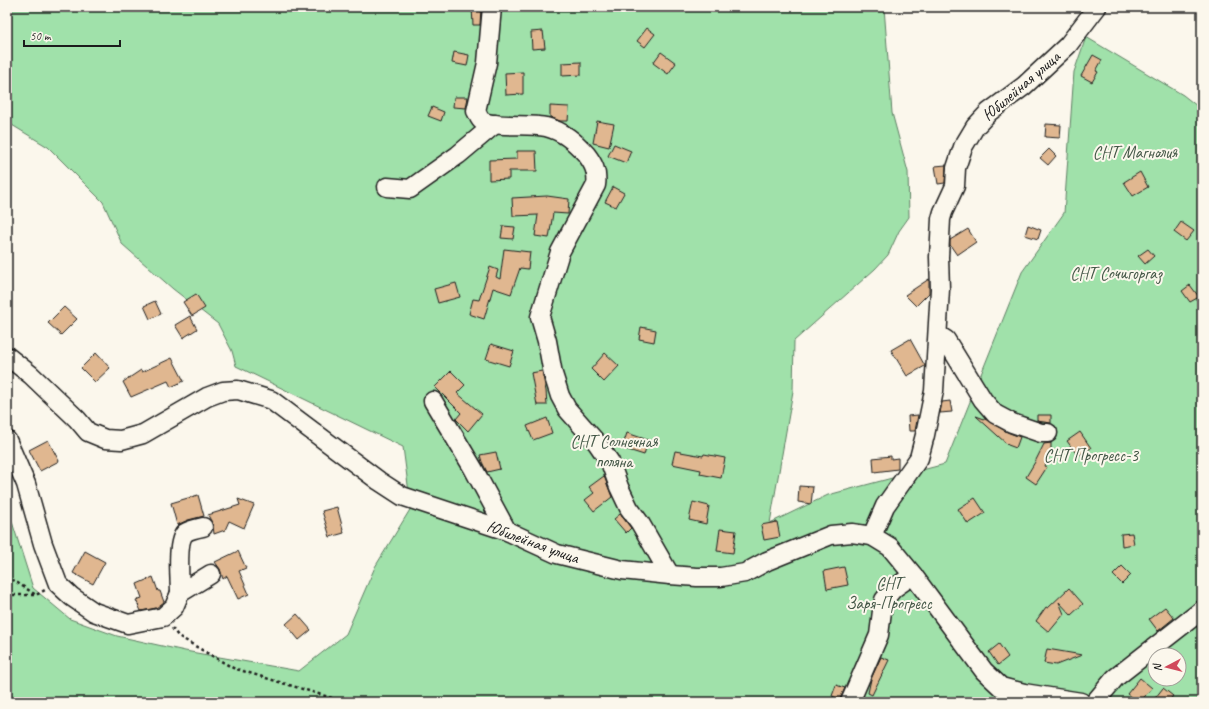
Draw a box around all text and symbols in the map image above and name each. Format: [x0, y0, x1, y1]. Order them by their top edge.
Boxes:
scale bar [24, 22, 120, 48]
text: 50 m [30, 28, 52, 44]
street label: Юбилейная улица [978, 46, 1065, 126]
park label: СНТ Магнолия [1093, 142, 1178, 163]
park label: СНТ Сочигоргаз [1070, 263, 1163, 285]
park label: СНТ Солнечная поляна [570, 431, 658, 472]
park label: СНТ Прогресс-3 [1044, 445, 1139, 466]
street label: Юбилейная улица [484, 516, 583, 569]
park label: СНТ Заря-Прогресс [846, 573, 933, 614]
north arrow [1147, 647, 1187, 687]
text: N [1149, 662, 1164, 672]

